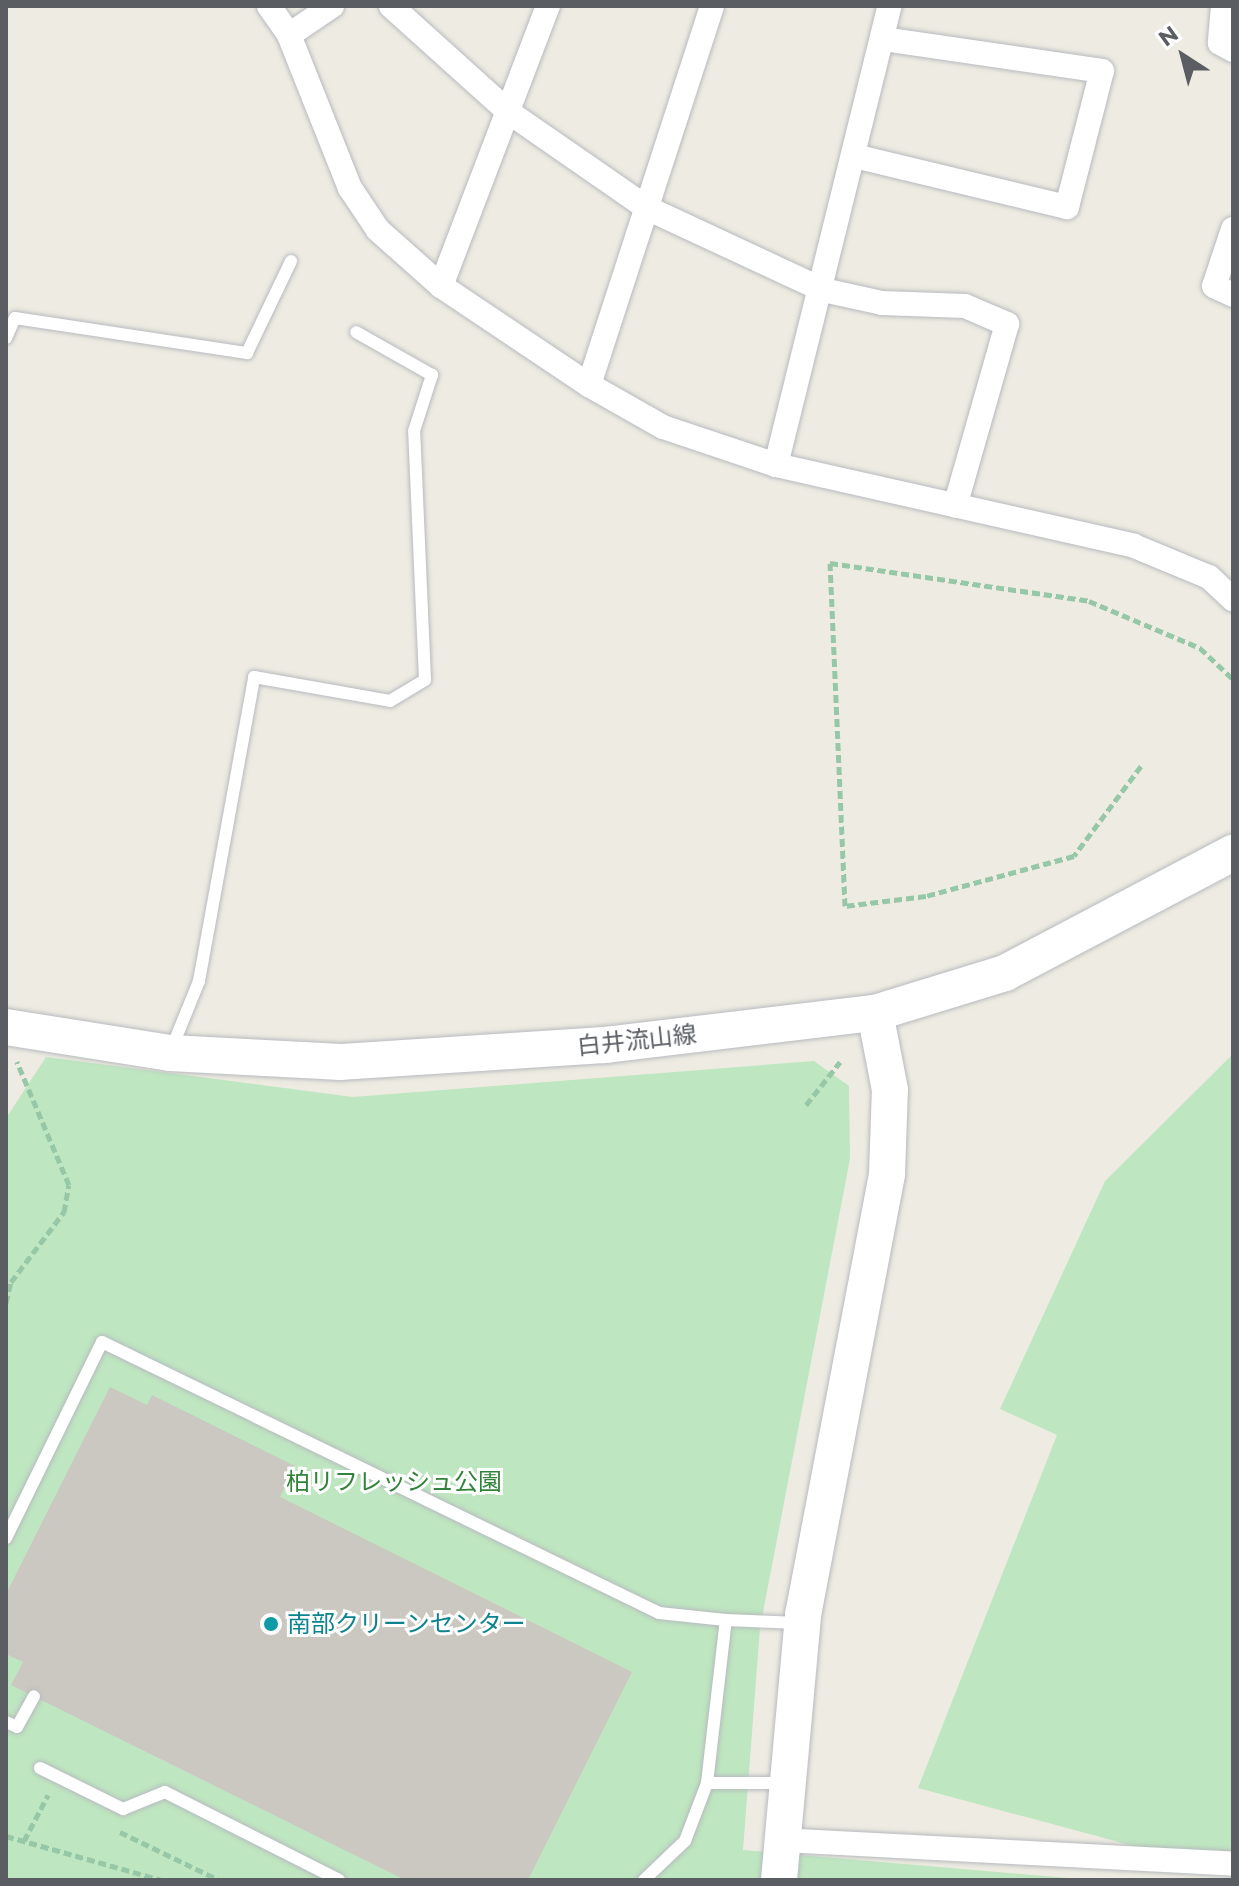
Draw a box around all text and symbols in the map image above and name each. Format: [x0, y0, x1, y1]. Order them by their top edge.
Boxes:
north arrow [1143, 16, 1223, 96]
text: N [1153, 20, 1184, 52]
street label: 白井流山線 [576, 1019, 698, 1061]
park label: 柏リフレッシュ公園 [286, 1468, 502, 1496]
place label: 南部クリーンセンター [287, 1610, 527, 1638]
marker: 南部クリーンセンター [262, 1615, 280, 1633]

